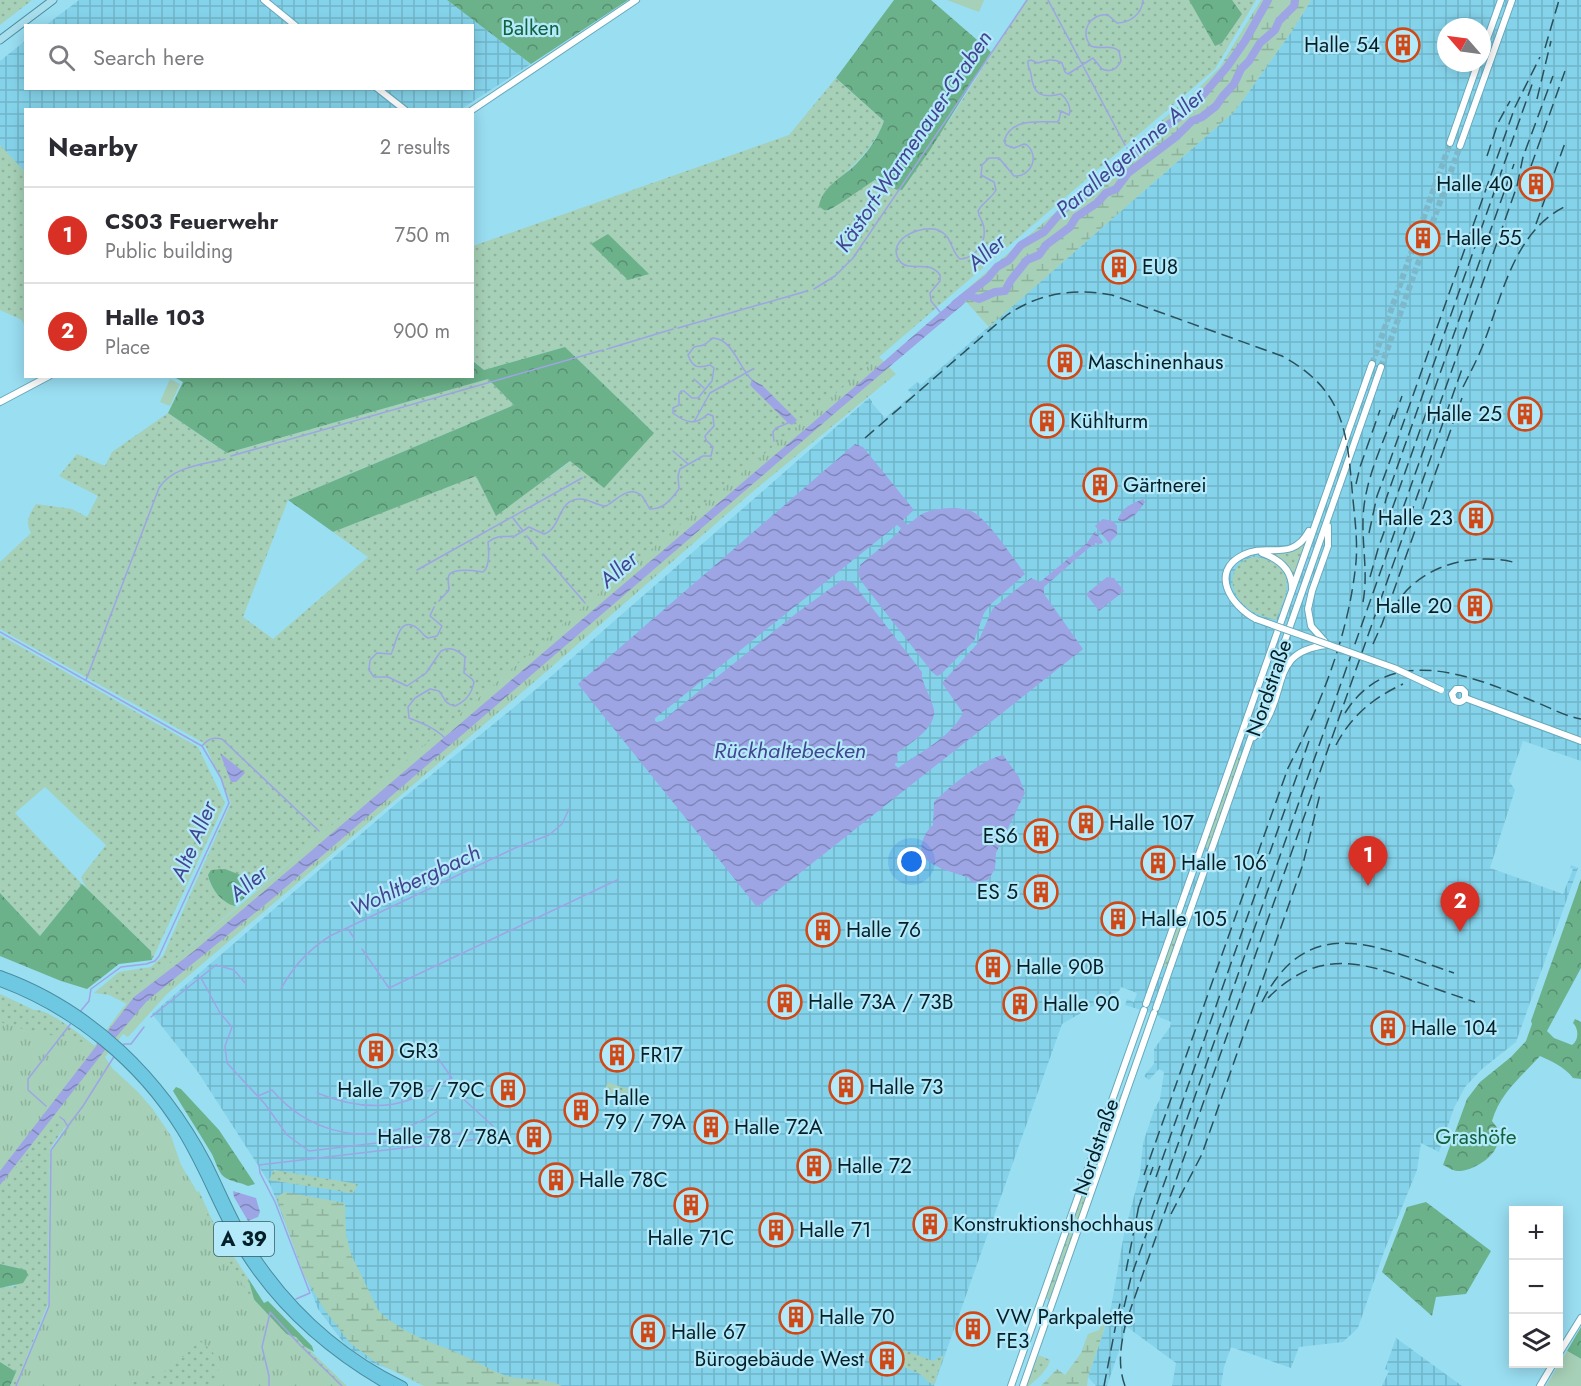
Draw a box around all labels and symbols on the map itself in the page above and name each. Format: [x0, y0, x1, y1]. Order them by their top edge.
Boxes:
park label: Balken [502, 13, 560, 43]
north arrow [1437, 18, 1491, 72]
water label: Kästorf-Warmenauer-Graben [827, 24, 999, 258]
building icon: Halle 54 [1385, 27, 1421, 63]
place label: Halle 54 [1304, 30, 1380, 60]
water label: Parallelgerinne Aller [1048, 79, 1213, 224]
building icon: Halle 40 [1518, 166, 1554, 202]
place label: Halle 40 [1436, 169, 1513, 199]
building icon: Halle 55 [1405, 220, 1441, 256]
place label: Halle 55 [1446, 223, 1522, 253]
water label: Aller [959, 225, 1014, 279]
building icon: EU8 [1101, 249, 1137, 285]
place label: EU8 [1142, 252, 1178, 282]
building icon: Maschinenhaus [1047, 344, 1083, 380]
place label: Maschinenhaus [1088, 347, 1224, 377]
building icon: Halle 25 [1507, 396, 1543, 432]
place label: Halle 25 [1426, 399, 1502, 429]
building icon: Kühlturm [1029, 403, 1065, 439]
place label: Kühlturm [1070, 406, 1148, 436]
building icon: Gärtnerei [1082, 467, 1118, 503]
place label: Gärtnerei [1123, 470, 1207, 500]
building icon: Halle 23 [1458, 500, 1494, 536]
place label: Halle 23 [1378, 503, 1453, 533]
water label: Aller [591, 542, 646, 596]
building icon: Halle 20 [1457, 588, 1493, 624]
place label: Halle 20 [1376, 591, 1452, 621]
street label: Nordstraße [1238, 635, 1300, 740]
water label: Rückhaltebecken [714, 734, 866, 766]
water label: Alte Aller [161, 795, 225, 887]
building icon: Halle 107 [1068, 805, 1104, 841]
place label: Halle 107 [1109, 808, 1194, 838]
building icon: ES6 [1023, 818, 1059, 854]
place label: ES6 [983, 821, 1018, 851]
water label: Wohltbergbach [345, 836, 485, 924]
pin: 1 [1348, 836, 1388, 886]
building icon: Halle 106 [1140, 845, 1176, 881]
your location [897, 847, 926, 876]
place label: Halle 106 [1181, 848, 1267, 878]
water label: Aller [221, 856, 276, 909]
building icon: ES 5 [1023, 874, 1059, 910]
place label: ES 5 [977, 877, 1018, 907]
pin: 2 [1440, 882, 1480, 932]
building icon: Halle 105 [1100, 901, 1136, 937]
place label: Halle 105 [1141, 904, 1227, 934]
building icon: Halle 76 [805, 912, 841, 948]
place label: Halle 76 [846, 915, 921, 945]
building icon: Halle 90B [975, 949, 1011, 985]
place label: Halle 90B [1016, 952, 1104, 982]
building icon: Halle 73A / 73B [767, 984, 803, 1020]
building icon: Halle 90 [1002, 986, 1038, 1022]
place label: Halle 73A / 73B [808, 987, 954, 1017]
place label: Halle 90 [1043, 989, 1120, 1019]
building icon: Halle 104 [1370, 1010, 1406, 1046]
place label: Halle 104 [1411, 1013, 1497, 1043]
building icon: GR3 [358, 1033, 394, 1069]
place label: GR3 [399, 1036, 439, 1066]
building icon: FR17 [599, 1037, 635, 1073]
place label: FR17 [640, 1040, 683, 1070]
building icon: Halle 73 [828, 1069, 864, 1105]
building icon: Halle 79B / 79C [490, 1072, 526, 1108]
place label: Halle 73 [869, 1072, 943, 1102]
place label: Halle 79B / 79C [337, 1075, 485, 1105]
place label: Halle 79 / 79A [604, 1083, 686, 1137]
building icon: Halle 79 / 79A [563, 1092, 599, 1128]
street label: Nordstraße [1065, 1094, 1127, 1199]
building icon: Halle 72A [693, 1109, 729, 1145]
place label: Halle 72A [734, 1112, 823, 1142]
building icon: Halle 78 / 78A [516, 1119, 552, 1155]
place label: Halle 78 / 78A [377, 1122, 511, 1152]
park label: Grashöfe [1435, 1122, 1517, 1152]
building icon: Halle 72 [796, 1148, 832, 1184]
place label: Halle 72 [837, 1151, 912, 1181]
building icon: Halle 78C [538, 1162, 574, 1198]
place label: Halle 78C [579, 1165, 668, 1195]
building icon: Halle 71C [673, 1187, 709, 1223]
building icon: Konstruktionshochhaus [912, 1206, 948, 1242]
place label: Konstruktionshochhaus [953, 1209, 1153, 1239]
building icon: Halle 71 [758, 1212, 794, 1248]
place label: Halle 71 [799, 1215, 871, 1245]
road number: A 39 [214, 1222, 274, 1256]
place label: Halle 71C [648, 1223, 734, 1253]
building icon: Halle 70 [778, 1299, 814, 1335]
place label: Halle 70 [819, 1302, 895, 1332]
place label: VW Parkpalette FE3 [996, 1302, 1134, 1356]
building icon: VW Parkpalette FE3 [955, 1311, 991, 1347]
building icon: Halle 67 [630, 1314, 666, 1350]
place label: Halle 67 [671, 1317, 746, 1347]
building icon: Bürogebäude West [869, 1341, 905, 1377]
place label: Bürogebäude West [694, 1344, 864, 1374]

